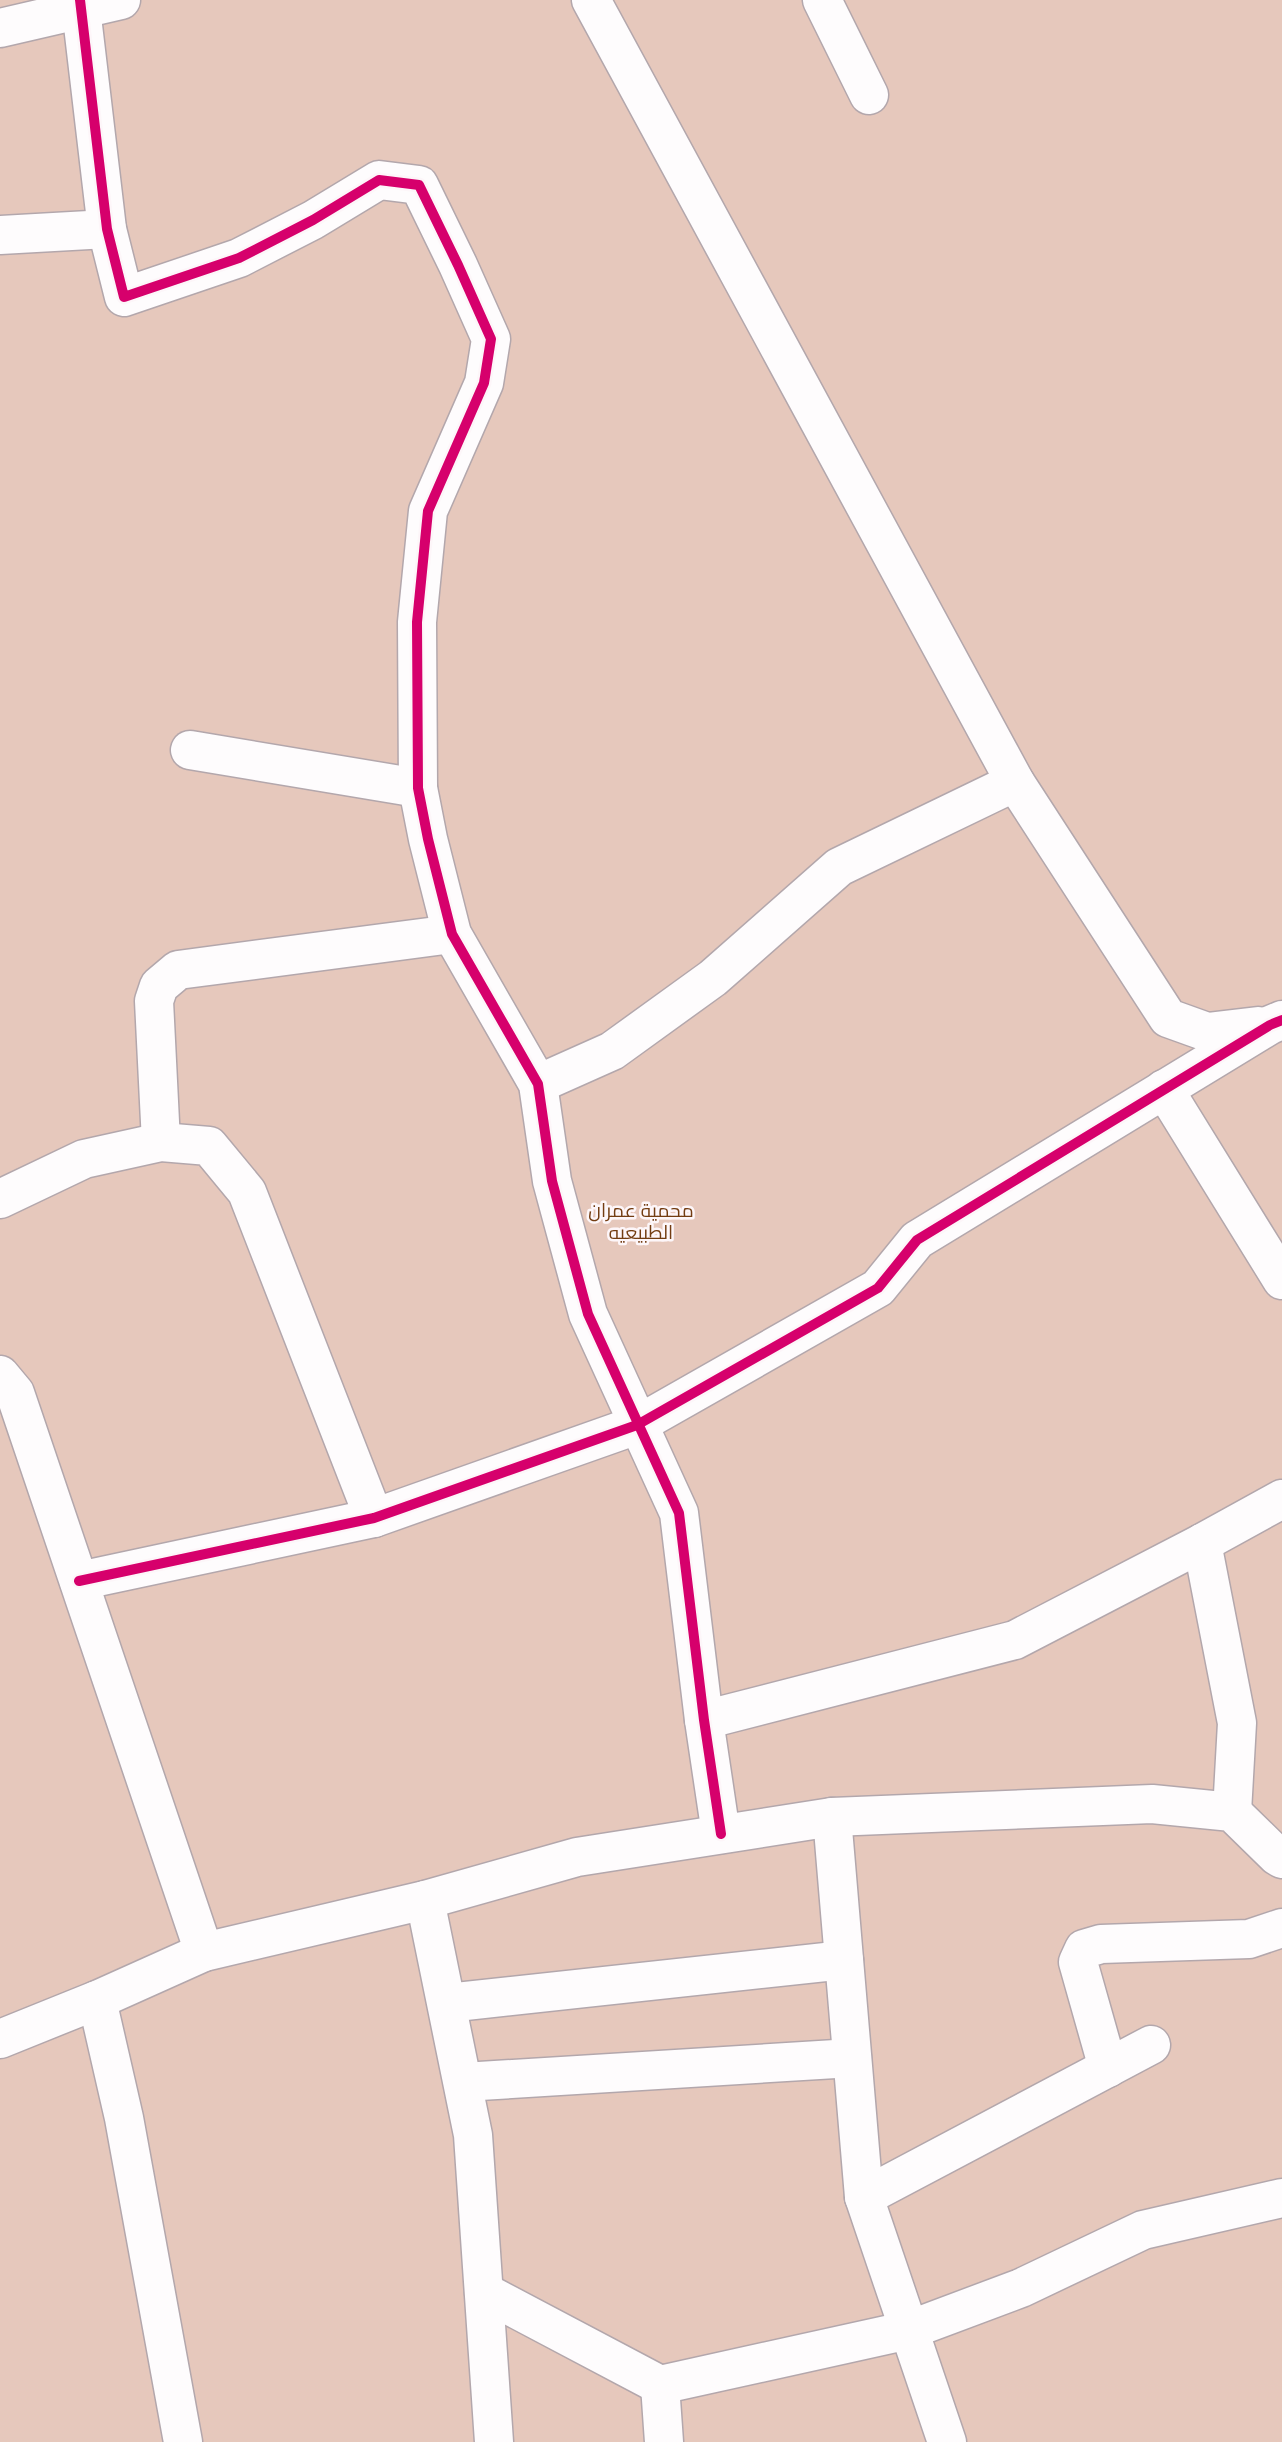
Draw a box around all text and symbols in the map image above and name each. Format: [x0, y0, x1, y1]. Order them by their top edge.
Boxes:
park label: محمية عمران الطبيعيه [588, 1197, 694, 1245]

